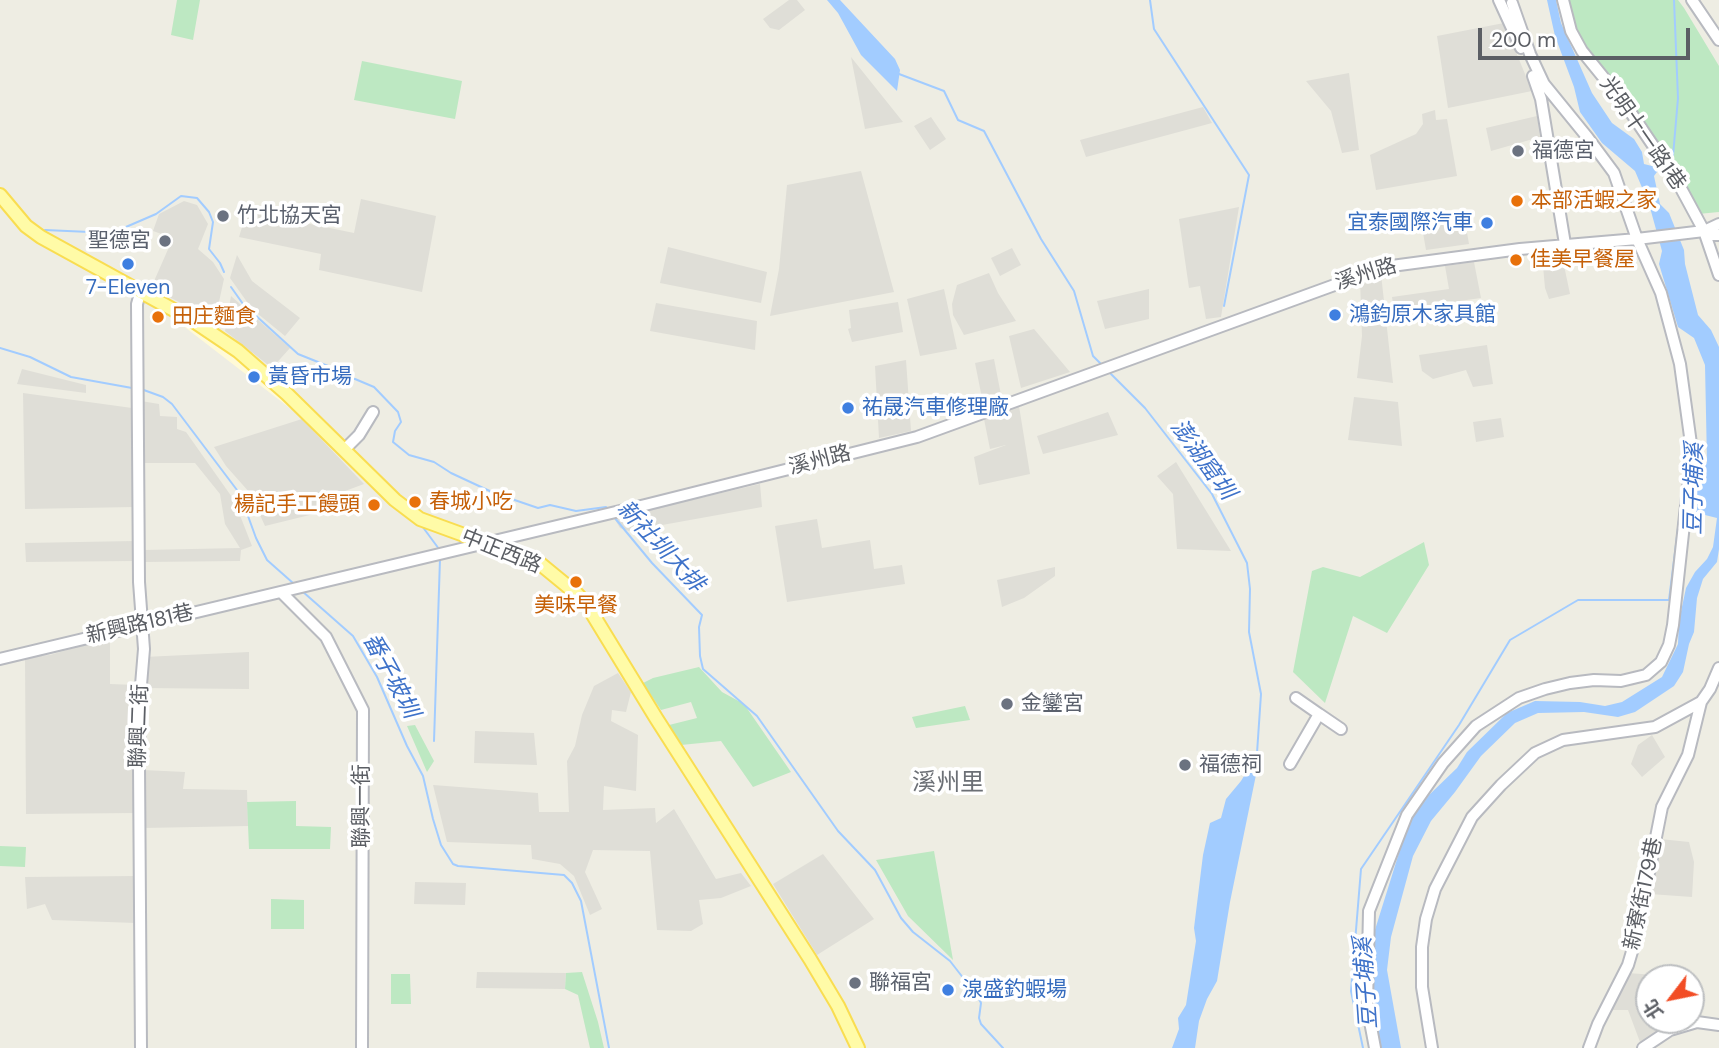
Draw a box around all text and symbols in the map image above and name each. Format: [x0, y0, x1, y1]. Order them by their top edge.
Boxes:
scale bar [1481, 14, 1693, 58]
text: 200 m [1491, 26, 1556, 54]
street label: 光明十一路1巷 [1594, 72, 1690, 196]
place label: 福德宮 [1532, 138, 1595, 164]
marker: 福德宮 [1510, 143, 1526, 159]
place label: 本部活蝦之家 [1531, 188, 1657, 214]
marker: 本部活蝦之家 [1509, 193, 1525, 209]
place label: 竹北協天宮 [237, 203, 342, 229]
marker: 竹北協天宮 [215, 208, 231, 224]
place label: 宜泰國際汽車 [1347, 210, 1473, 236]
marker: 宜泰國際汽車 [1479, 215, 1495, 231]
place label: 聖德宮 [88, 228, 151, 254]
marker: 聖德宮 [157, 233, 173, 249]
place label: 佳美早餐屋 [1530, 247, 1635, 273]
marker: 佳美早餐屋 [1508, 252, 1524, 268]
street label: 溪州路 [1332, 254, 1400, 296]
marker: 7-Eleven [120, 256, 136, 272]
place label: 7-Eleven [86, 275, 170, 301]
place label: 鴻鈞原木家具館 [1349, 302, 1496, 328]
place label: 田庄麵食 [172, 304, 256, 330]
marker: 鴻鈞原木家具館 [1327, 307, 1343, 323]
marker: 田庄麵食 [150, 309, 166, 325]
place label: 黃昏市場 [268, 364, 352, 390]
marker: 黃昏市場 [246, 369, 262, 385]
place label: 祐晟汽車修理廠 [862, 395, 1009, 421]
marker: 祐晟汽車修理廠 [840, 400, 856, 416]
water label: 澎湖窟圳 [1164, 415, 1240, 505]
street label: 溪州路 [786, 441, 854, 481]
water label: 豆子埔溪 [1680, 443, 1710, 535]
place label: 春城小吃 [429, 489, 513, 515]
place label: 楊記手工饅頭 [234, 492, 360, 518]
marker: 春城小吃 [407, 494, 423, 510]
water label: 新社圳大排 [611, 496, 709, 598]
marker: 楊記手工饅頭 [366, 497, 382, 513]
street label: 中正西路 [457, 525, 545, 579]
marker: 美味早餐 [568, 574, 584, 590]
place label: 美味早餐 [534, 593, 618, 619]
street label: 新興路181巷 [84, 600, 196, 650]
water label: 番子坡圳 [356, 629, 424, 723]
street label: 聯興二街 [126, 684, 154, 768]
place label: 金鑾宮 [1021, 691, 1084, 717]
marker: 金鑾宮 [999, 696, 1015, 712]
place label: 福德祠 [1199, 752, 1262, 778]
marker: 福德祠 [1177, 757, 1193, 773]
street label: 聯興一街 [349, 764, 375, 848]
district label: 溪州里 [912, 770, 984, 798]
street label: 新寮街179巷 [1620, 835, 1668, 953]
water label: 豆子埔溪 [1350, 936, 1384, 1030]
north arrow [1635, 964, 1705, 1034]
place label: 聯福宮 [869, 970, 932, 996]
marker: 聯福宮 [847, 975, 863, 991]
place label: 湶盛釣蝦場 [962, 977, 1067, 1003]
marker: 湶盛釣蝦場 [940, 982, 956, 998]
text: 北 [1638, 995, 1669, 1024]

